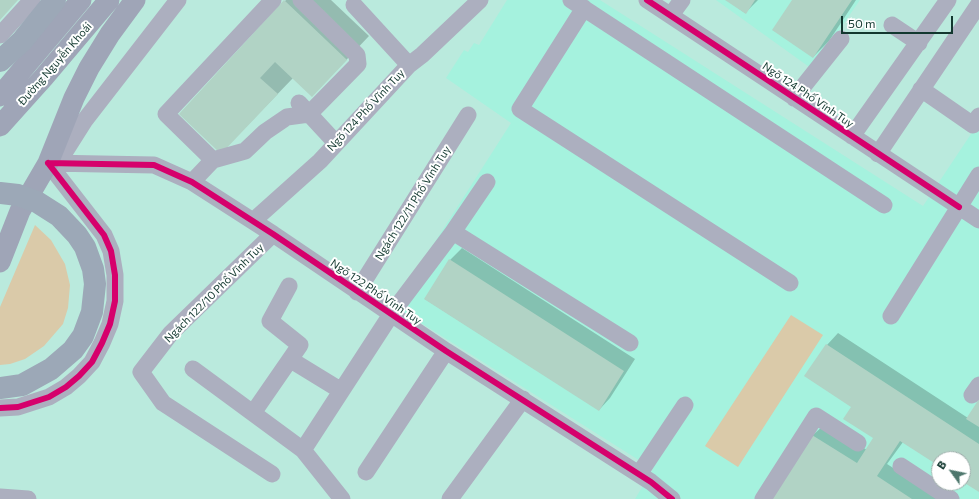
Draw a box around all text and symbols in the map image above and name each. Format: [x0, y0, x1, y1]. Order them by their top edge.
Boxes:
scale bar [843, 8, 955, 34]
text: 50 m [848, 16, 876, 30]
street label: Đường Nguyễn Khoái [15, 20, 95, 108]
street label: Ngõ 124 Phố Vĩnh Tuy [760, 60, 856, 130]
street label: Ngõ 124 Phố Vĩnh Tuy [325, 66, 407, 154]
street label: Ngách 122/11 Phố Vĩnh Tuy [372, 143, 454, 263]
street label: Ngách 122/10 Phố Vĩnh Tuy [162, 241, 266, 345]
street label: Ngõ 122 Phố Vĩnh Tuy [328, 257, 424, 327]
north arrow [931, 451, 971, 491]
text: B [934, 458, 949, 471]

